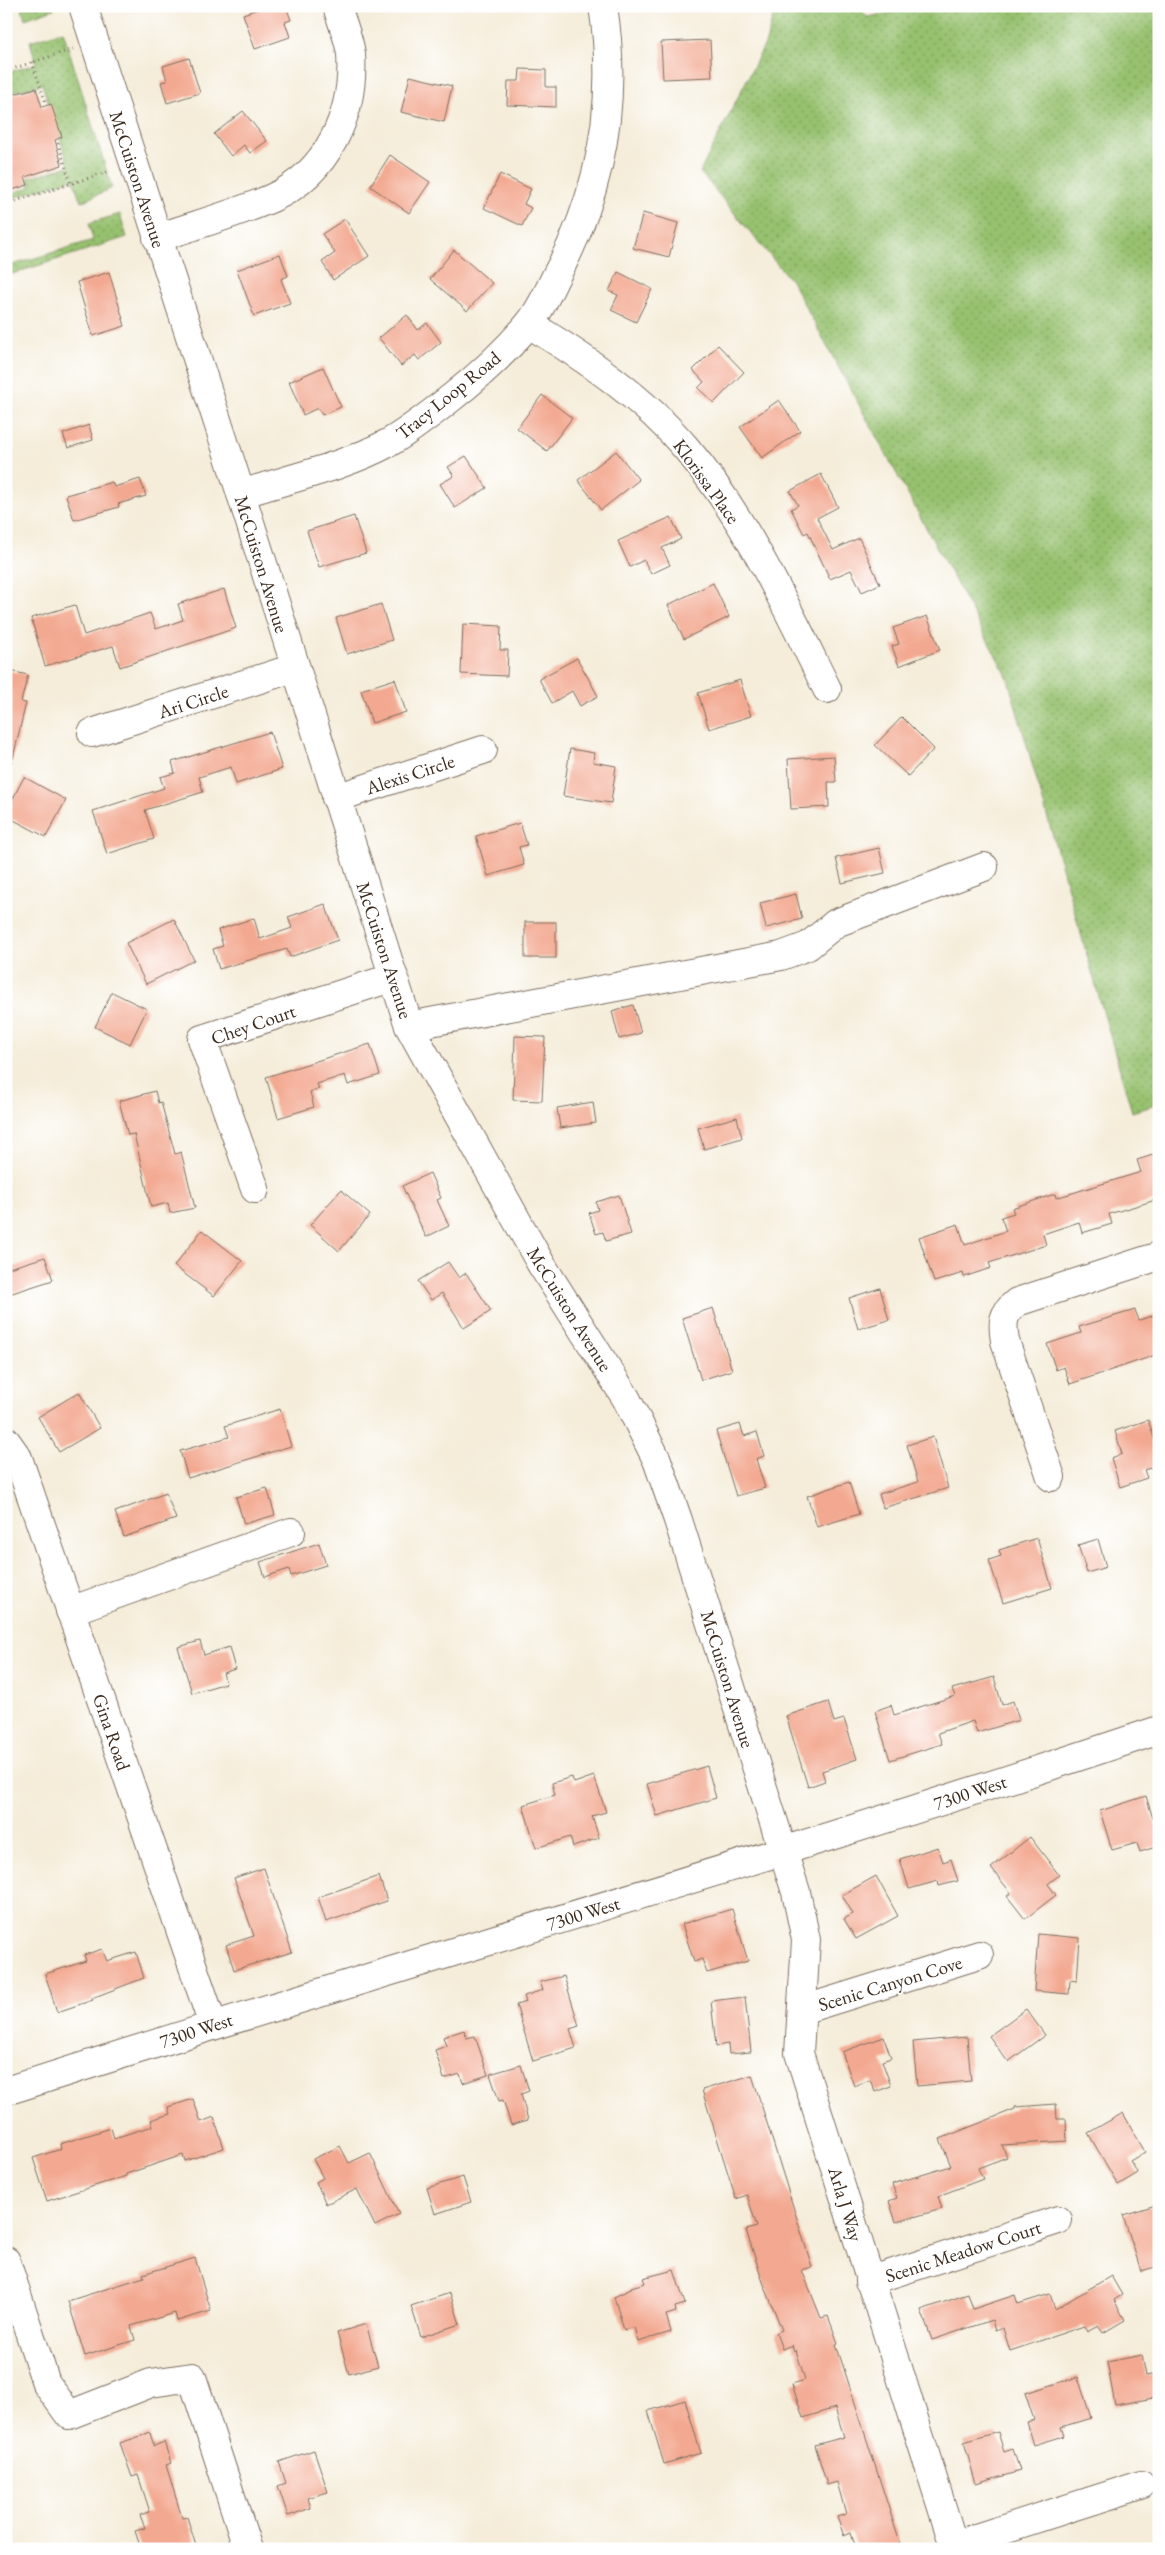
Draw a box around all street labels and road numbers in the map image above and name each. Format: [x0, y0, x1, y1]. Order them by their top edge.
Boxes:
street label: McCuiston Avenue [104, 108, 171, 251]
street label: Tracy Loop Road [391, 345, 506, 445]
street label: Klorissa Place [667, 434, 746, 529]
street label: McCuiston Avenue [229, 492, 294, 636]
street label: Ari Circle [154, 678, 231, 725]
street label: Alexis Circle [362, 748, 458, 801]
street label: McCuiston Avenue [351, 879, 418, 1022]
street label: Chey Court [207, 998, 299, 1051]
street label: McCuiston Avenue [521, 1242, 618, 1376]
street label: McCuiston Avenue [695, 1607, 760, 1751]
street label: Gina Road [87, 1690, 136, 1774]
street label: 7300 West [930, 1769, 1010, 1816]
street label: 7300 West [543, 1891, 623, 1936]
street label: Scenic Canyon Cove [815, 1950, 965, 2017]
street label: 7300 West [156, 2007, 236, 2054]
street label: Arla J Way [822, 2163, 869, 2245]
street label: Scenic Meadow Court [882, 2214, 1044, 2288]

